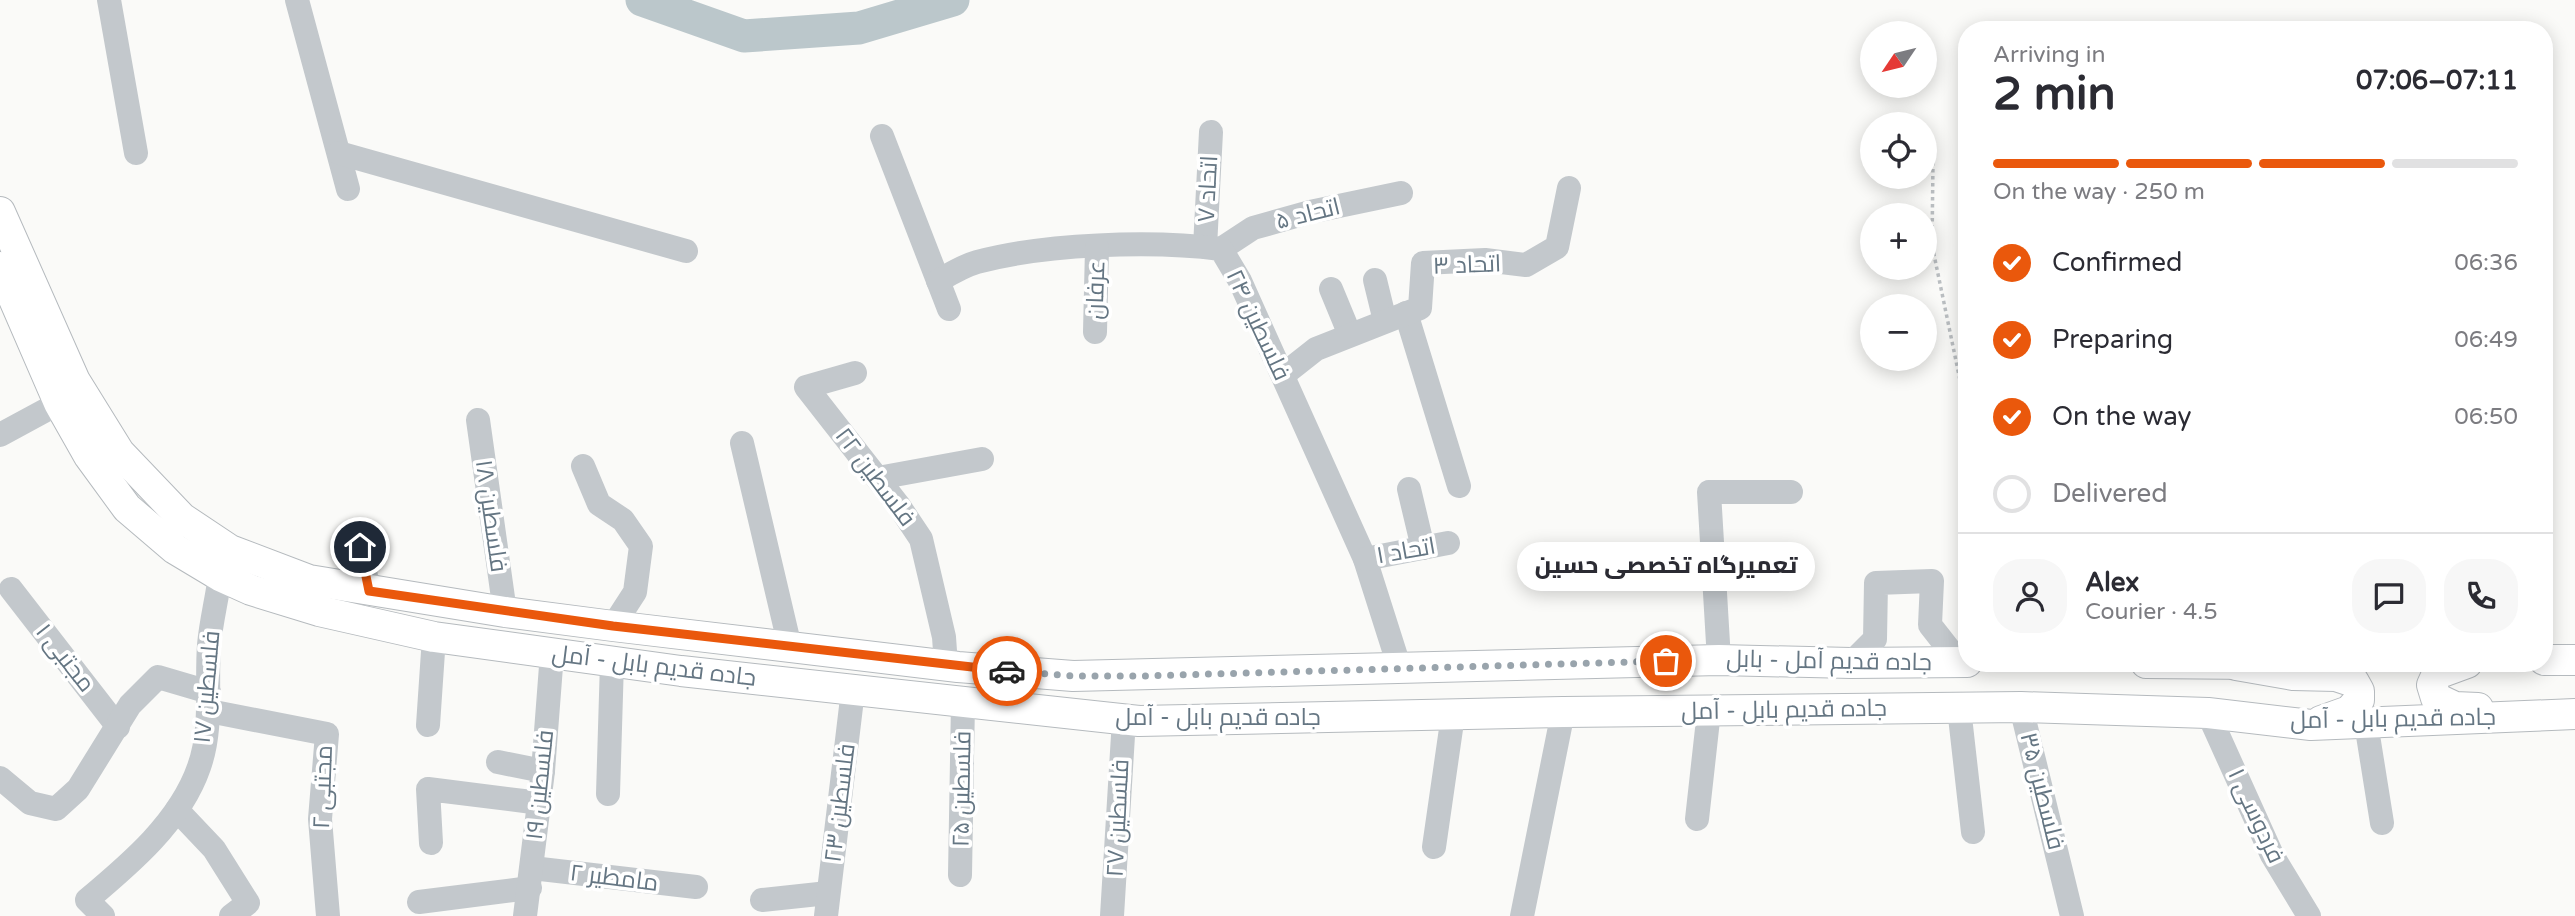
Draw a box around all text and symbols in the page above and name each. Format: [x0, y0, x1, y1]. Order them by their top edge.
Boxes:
north arrow [1860, 21, 1937, 98]
map controls [1860, 21, 1937, 371]
text: Arriving in [1993, 41, 2106, 69]
text: 07:06–07:11 [2356, 65, 2518, 96]
text: 2 min [1993, 67, 2116, 122]
button: locate [1860, 112, 1937, 189]
street label: اتحاد ۷ [1192, 155, 1224, 223]
text: On the way · 250 m [1993, 178, 2205, 206]
street label: اتحاد ۵ [1273, 192, 1343, 236]
button: + [1860, 203, 1937, 280]
icon: check [1993, 244, 2031, 282]
text: Confirmed [2052, 247, 2182, 278]
street label: اتحاد ۳ [1432, 249, 1502, 281]
text: 06:36 [2454, 249, 2518, 277]
street label: عرفان [1080, 260, 1112, 320]
street label: فلسطین ۲۴ [1220, 265, 1296, 385]
button: − [1860, 294, 1937, 371]
icon: check [1993, 321, 2031, 359]
text: Preparing [2052, 324, 2173, 355]
text: 06:49 [2454, 326, 2518, 354]
icon: check [1993, 398, 2031, 436]
text: On the way [2052, 401, 2192, 432]
text: 06:50 [2454, 403, 2518, 431]
street label: فلسطین ۲۲ [829, 422, 921, 532]
street label: فلسطین ۱۸ [469, 458, 513, 574]
text: Delivered [2052, 478, 2168, 509]
pin [330, 517, 390, 577]
icon: home [341, 528, 379, 566]
street label: اتحاد ۱ [1374, 532, 1438, 570]
callout: تعمیرگاه تخصصی حسین [1517, 542, 1815, 591]
text: تعمیرگاه تخصصی حسین [1535, 552, 1797, 580]
button: person [1993, 559, 2067, 633]
button: chat [2352, 559, 2426, 633]
button: phone [2444, 559, 2518, 633]
text: Alex [2085, 567, 2139, 598]
text: Courier · 4.5 [2085, 598, 2218, 626]
street label: مجتبی ۱ [29, 618, 101, 698]
street label: فلسطین ۱۷ [188, 629, 226, 745]
pin [1636, 631, 1696, 691]
courier [972, 636, 1042, 706]
street label: جاده قدیم بابل - آمل [550, 639, 758, 694]
icon: bag [1647, 642, 1685, 680]
street label: جاده قدیم آمل - بابل [1726, 645, 1932, 678]
icon: car [988, 652, 1026, 690]
street label: جاده قدیم بابل - آمل [1681, 694, 1887, 727]
street label: جاده قدیم بابل - آمل [1115, 703, 1321, 733]
street label: جاده قدیم بابل - آمل [2290, 703, 2496, 736]
street label: فلسطین ۱۹ [520, 729, 560, 841]
street label: فلسطین ۳۵ [2013, 729, 2071, 853]
street label: فلسطین ۲۵ [946, 731, 978, 847]
street label: فلسطین ۲۳ [818, 742, 862, 864]
street label: مجتبی ۲ [307, 744, 339, 830]
street label: فلسطین ۲۷ [1100, 758, 1136, 878]
street label: فردوسی ۱ [2221, 764, 2291, 868]
street label: مامطیر ۲ [568, 858, 660, 898]

